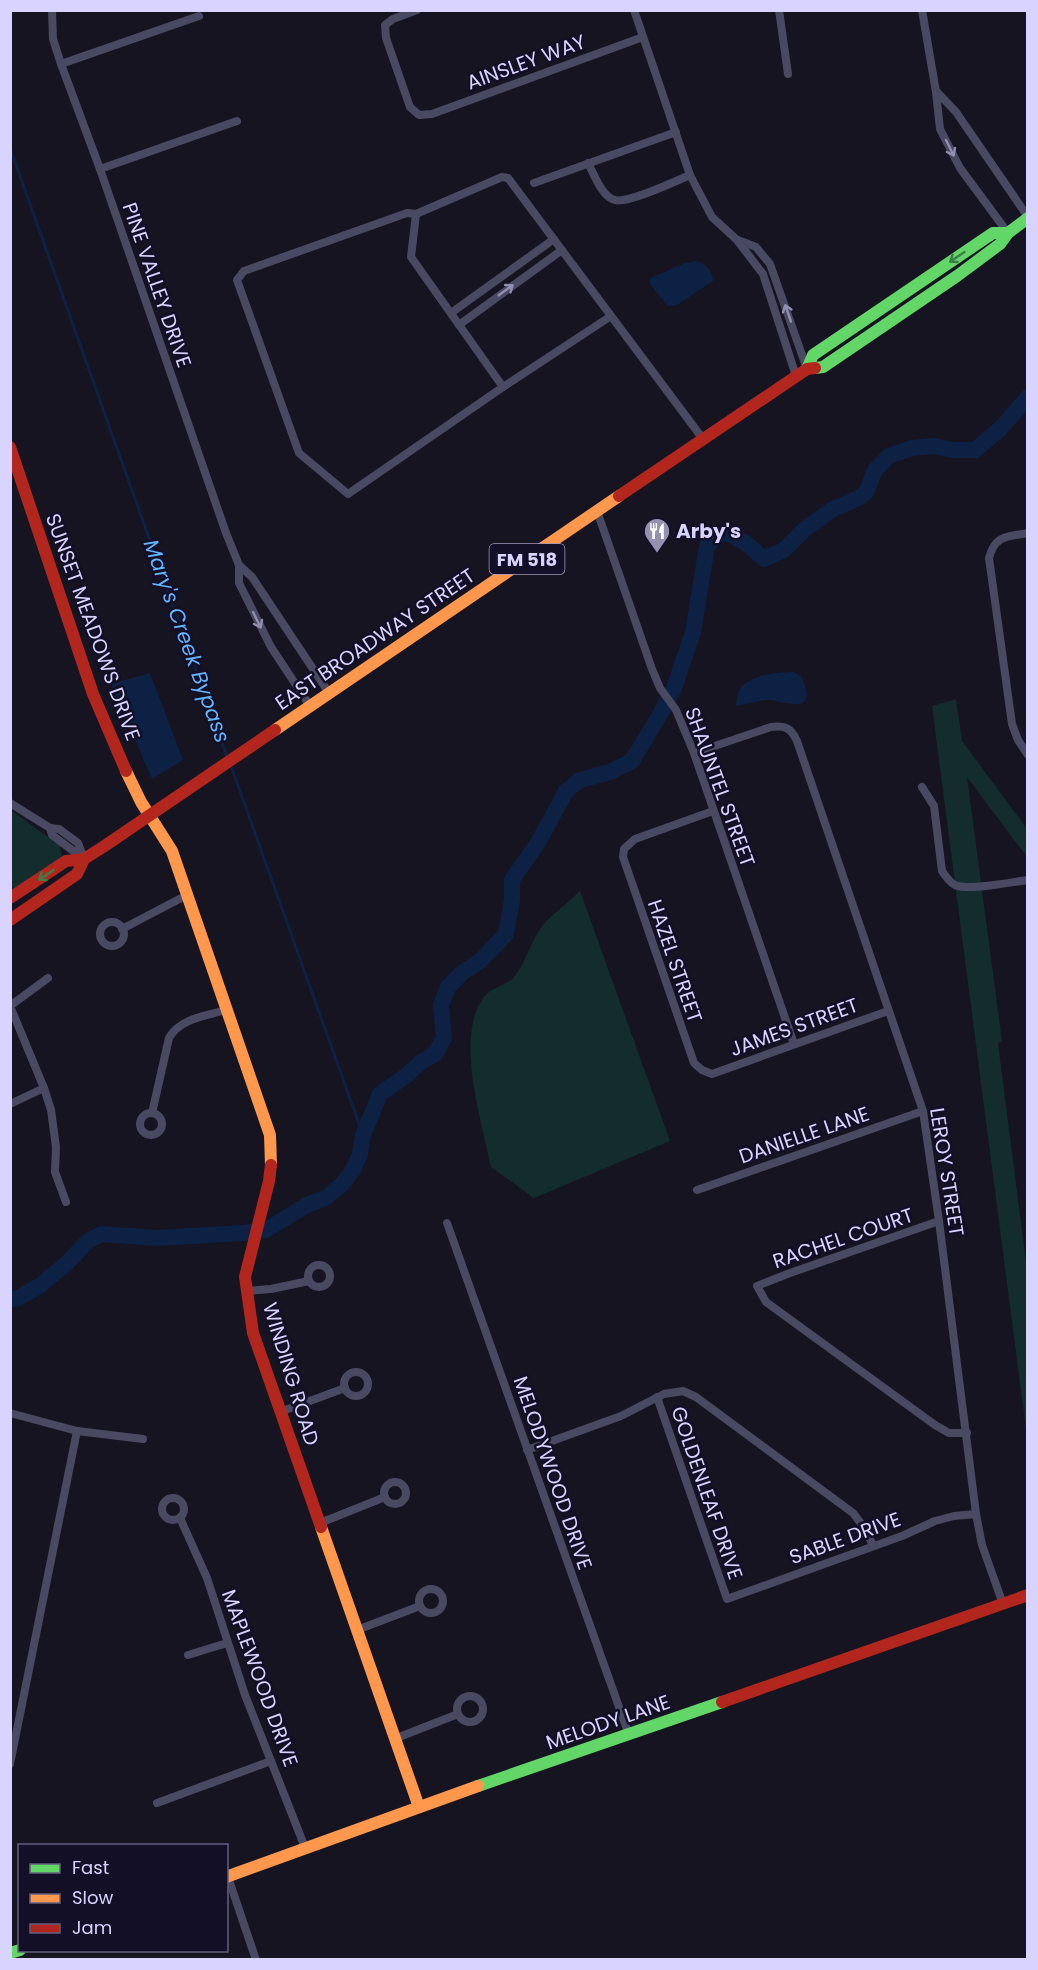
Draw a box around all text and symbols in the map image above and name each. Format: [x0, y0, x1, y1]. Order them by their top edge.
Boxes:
street label: AINSLEY WAY [463, 27, 590, 96]
one-way arrow [944, 139, 956, 157]
street label: PINE VALLEY DRIVE [116, 199, 198, 371]
one-way arrow [949, 251, 965, 263]
one-way arrow [498, 284, 514, 297]
one-way arrow [781, 304, 792, 323]
street label: SUNSET MEADOWS DRIVE [39, 509, 147, 745]
restaurant icon: Arby's [642, 516, 672, 554]
place label: Arby's [676, 517, 741, 545]
water label: Mary's Creek Bypass [137, 535, 237, 747]
road number: FM 518 [490, 544, 564, 574]
street label: EAST BROADWAY STREET [270, 561, 481, 716]
one-way arrow [252, 610, 264, 628]
street label: SHAUNTEL STREET [678, 703, 762, 871]
one-way arrow [38, 869, 54, 881]
street label: HAZEL STREET [641, 896, 709, 1026]
street label: JAMES STREET [726, 991, 862, 1063]
street label: DANIELLE LANE [735, 1100, 873, 1170]
street label: LEROY STREET [923, 1106, 971, 1238]
street label: RACHEL COURT [769, 1201, 917, 1275]
street label: WINDING ROAD [256, 1299, 326, 1449]
street label: MELODYWOOD DRIVE [507, 1372, 599, 1574]
street label: GOLDENLEAF DRIVE [664, 1403, 750, 1583]
street label: SABLE DRIVE [785, 1505, 905, 1571]
street label: MAPLEWOOD DRIVE [215, 1586, 305, 1770]
street label: MELODY LANE [542, 1688, 674, 1756]
legend [18, 1844, 228, 1952]
text: Fast [72, 1855, 109, 1880]
text: Slow [72, 1885, 114, 1910]
text: Jam [72, 1915, 112, 1940]

